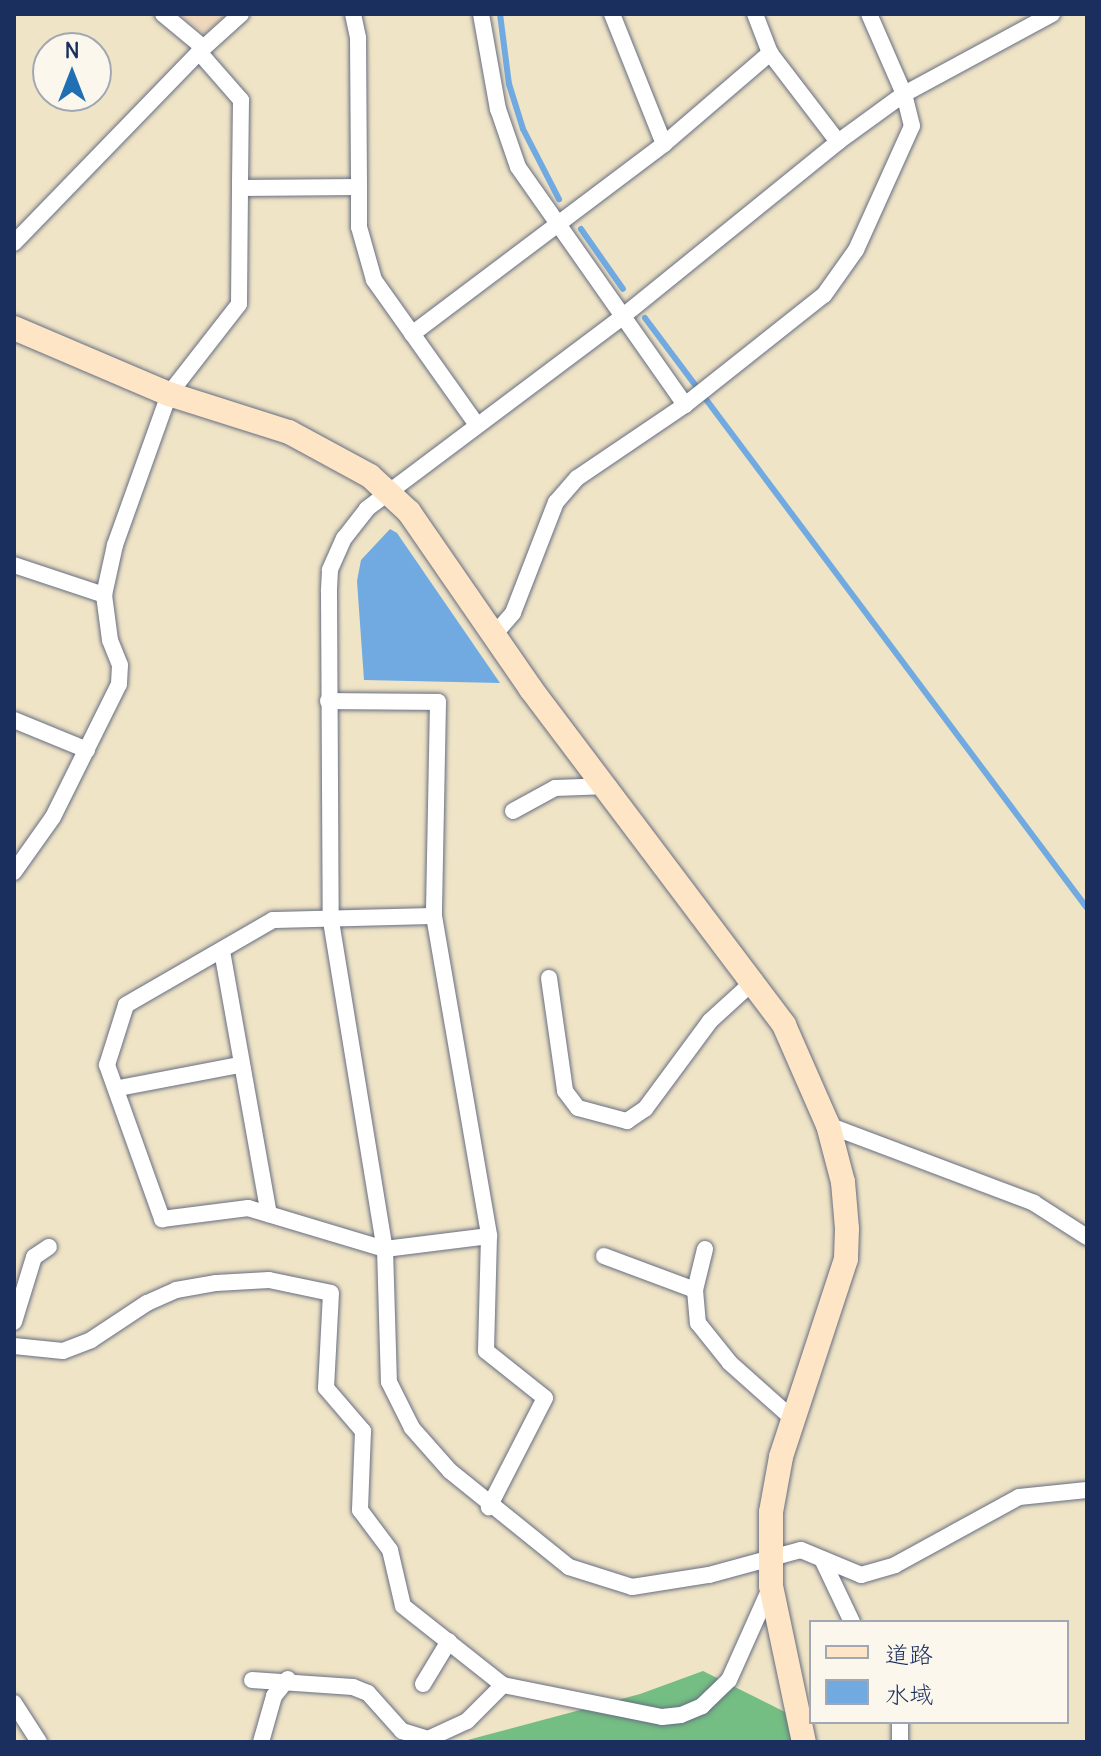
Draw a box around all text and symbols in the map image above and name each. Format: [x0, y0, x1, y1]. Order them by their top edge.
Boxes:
north arrow [32, 32, 112, 112]
text: N [64, 36, 80, 64]
legend [809, 1620, 1069, 1724]
text: 道路 [885, 1639, 933, 1669]
text: 水域 [885, 1679, 933, 1709]

